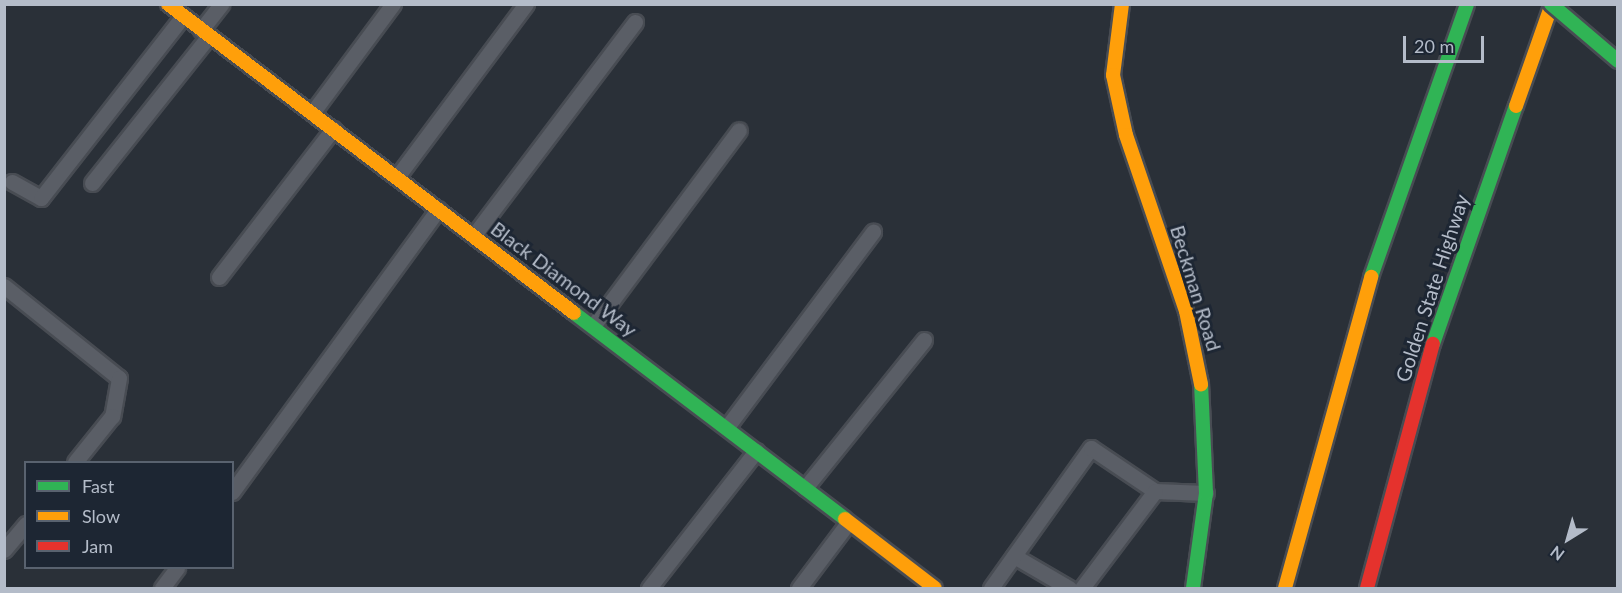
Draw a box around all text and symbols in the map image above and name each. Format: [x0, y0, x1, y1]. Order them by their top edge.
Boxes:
scale bar [1406, 24, 1487, 62]
text: 20 m [1414, 35, 1454, 57]
street label: Golden State Highway [1390, 191, 1474, 385]
street label: Black Diamond Way [486, 216, 642, 342]
street label: Beckman Road [1166, 222, 1226, 354]
legend [24, 461, 234, 569]
text: Fast [82, 475, 114, 497]
text: Slow [82, 505, 120, 527]
north arrow [1538, 509, 1598, 569]
text: Jam [82, 535, 113, 557]
text: N [1546, 542, 1568, 565]

